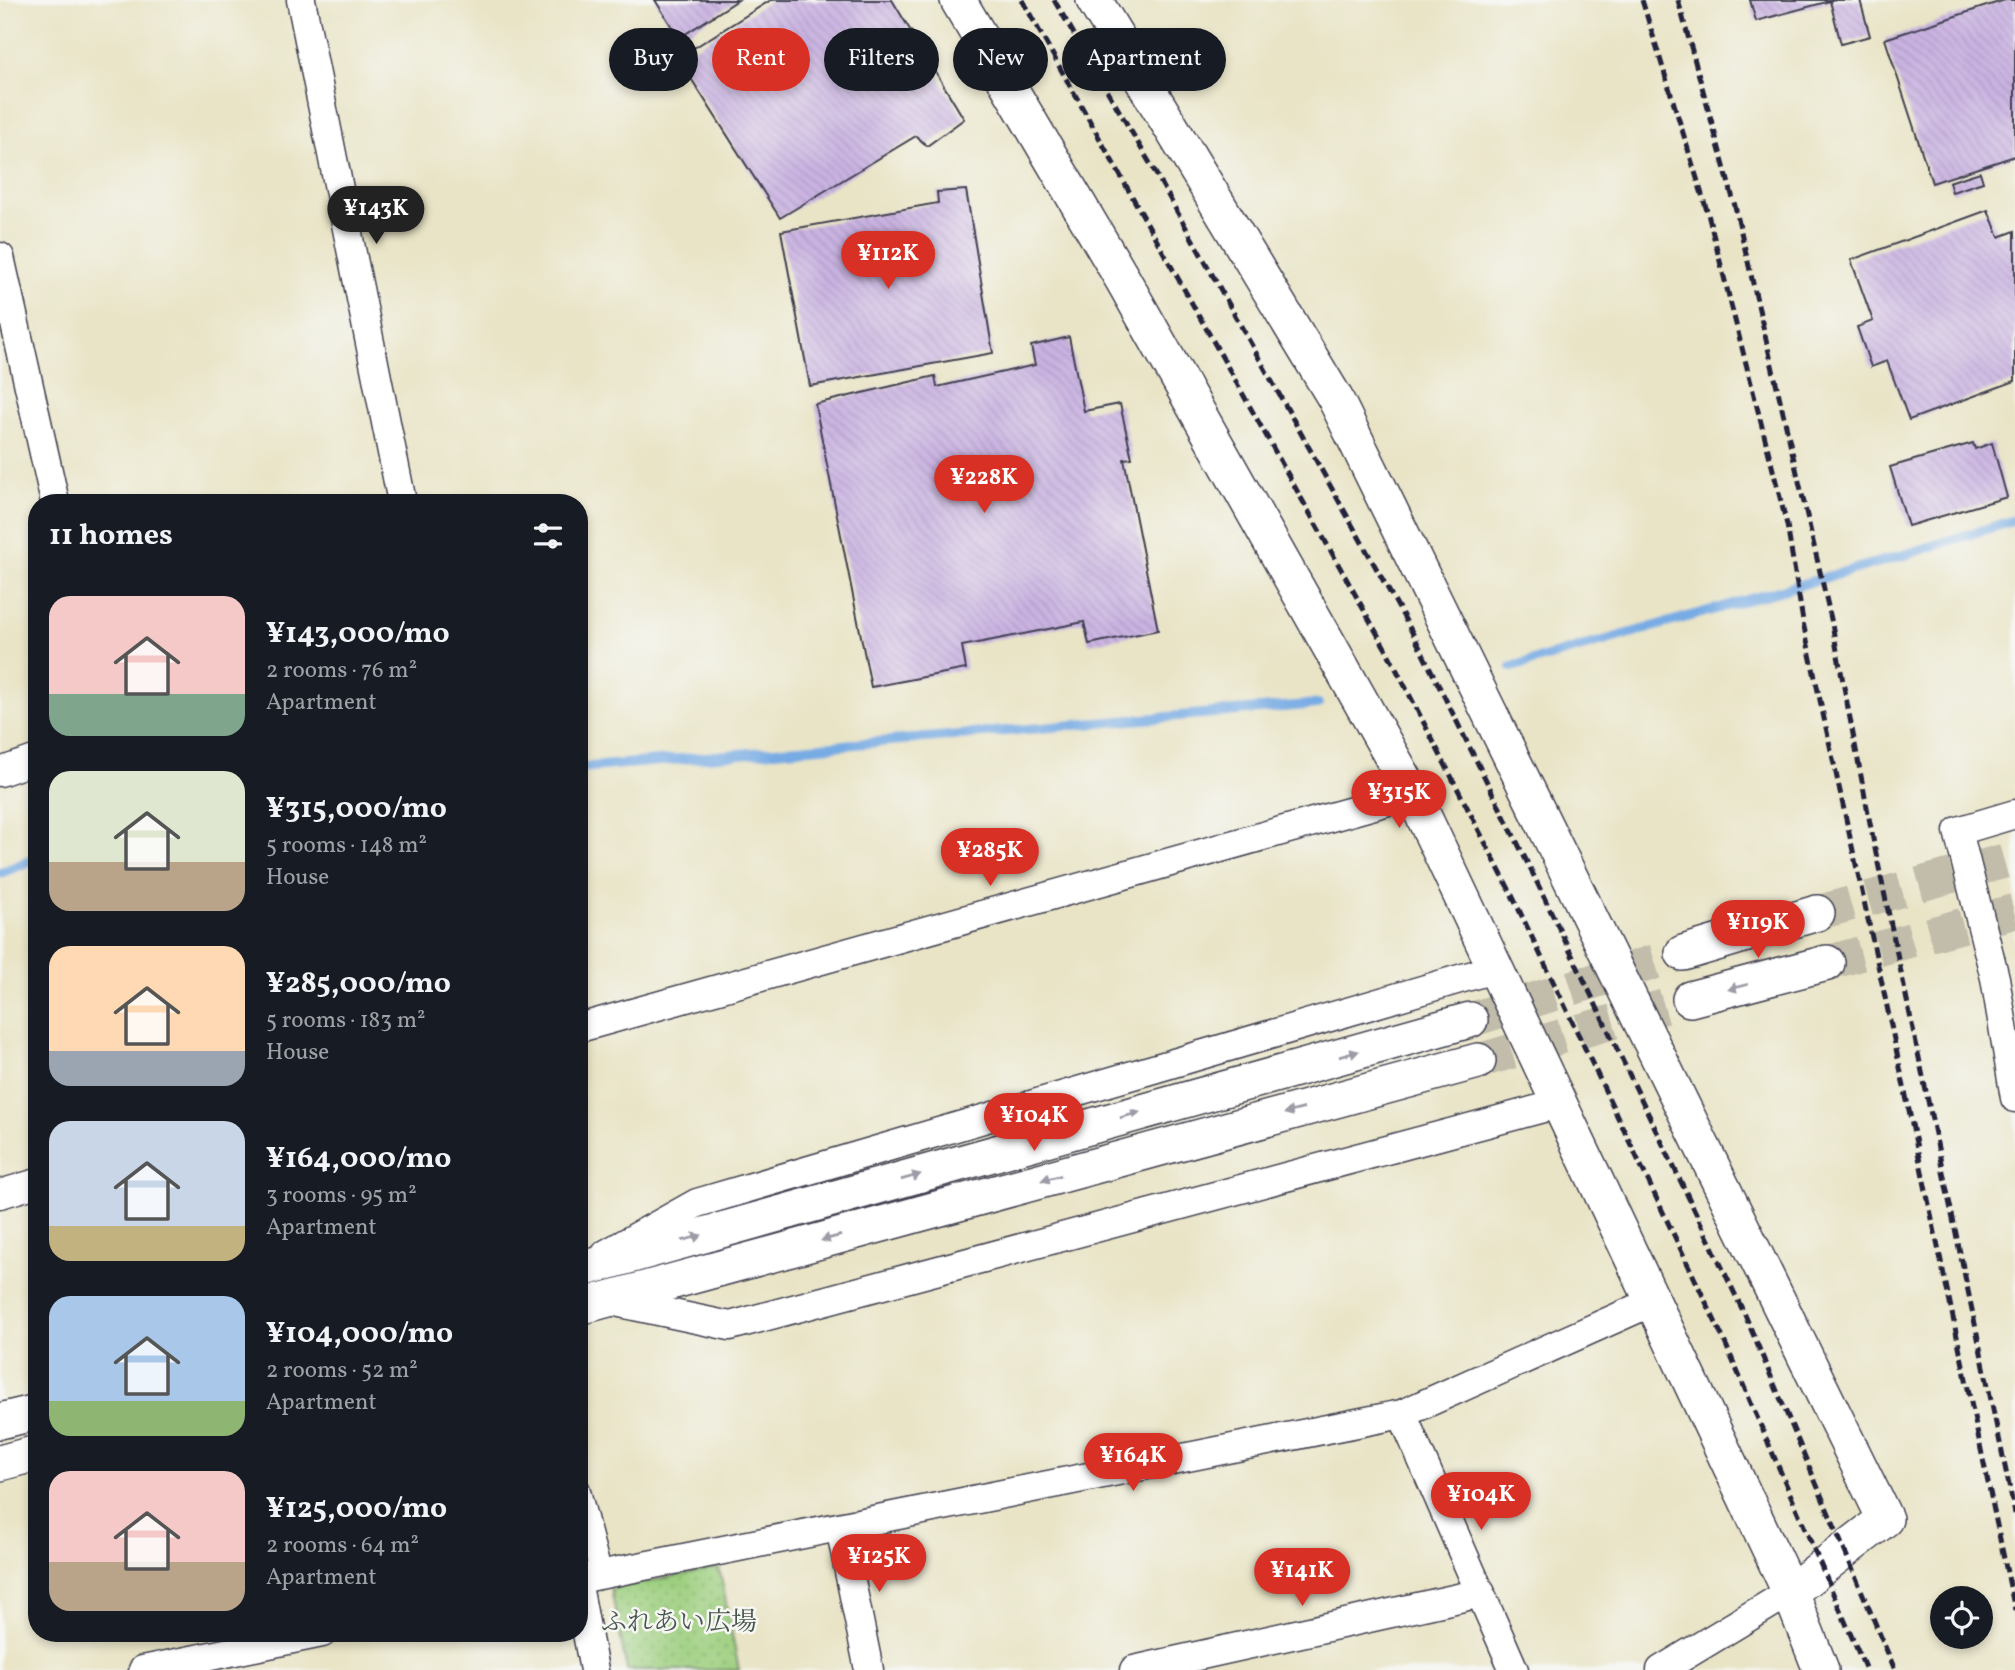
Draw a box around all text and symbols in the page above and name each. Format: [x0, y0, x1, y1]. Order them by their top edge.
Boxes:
chip: Buy [609, 28, 698, 91]
chip: Rent [712, 28, 810, 91]
chip: Filters [824, 28, 939, 91]
chip: New [953, 28, 1048, 91]
chip: Apartment [1062, 28, 1226, 91]
pin: ¥143K [327, 187, 425, 246]
text: ¥143K [343, 193, 409, 225]
pin: ¥112K [839, 232, 937, 291]
text: ¥112K [857, 238, 919, 270]
pin: ¥228K [935, 456, 1033, 515]
text: ¥228K [950, 462, 1018, 494]
text: 11 homes [49, 515, 173, 557]
icon: filters [529, 517, 567, 555]
text: ¥143,000/mo [266, 613, 450, 655]
icon: home [105, 624, 189, 708]
text: 2 rooms · 76 m² [266, 655, 417, 687]
text: Apartment [266, 687, 377, 719]
pin: ¥315K [1350, 770, 1448, 830]
text: ¥315K [1367, 777, 1431, 809]
text: ¥315,000/mo [266, 788, 447, 830]
icon: home [105, 799, 189, 883]
pin: ¥285K [941, 828, 1039, 888]
text: 5 rooms · 148 m² [266, 830, 427, 862]
text: ¥285K [957, 835, 1023, 867]
text: House [266, 862, 329, 894]
pin: ¥119K [1709, 900, 1807, 960]
text: ¥119K [1727, 907, 1789, 939]
text: ¥285,000/mo [266, 963, 451, 1005]
icon: home [105, 974, 189, 1058]
one-way arrow [1726, 982, 1748, 993]
text: 5 rooms · 183 m² [266, 1005, 426, 1037]
text: House [266, 1037, 329, 1069]
one-way arrow [1339, 1048, 1360, 1058]
pin: ¥104K [985, 1094, 1083, 1153]
text: ¥104K [1000, 1100, 1068, 1132]
one-way arrow [1283, 1106, 1305, 1117]
one-way arrow [1120, 1110, 1141, 1120]
text: ¥164,000/mo [266, 1138, 451, 1180]
icon: home [105, 1149, 189, 1233]
one-way arrow [900, 1171, 922, 1182]
one-way arrow [1040, 1173, 1062, 1184]
text: 3 rooms · 95 m² [266, 1180, 417, 1212]
text: Apartment [266, 1212, 377, 1244]
one-way arrow [682, 1233, 703, 1243]
one-way arrow [820, 1233, 842, 1244]
text: ¥104,000/mo [266, 1313, 453, 1355]
icon: home [105, 1324, 189, 1408]
text: 2 rooms · 52 m² [266, 1355, 418, 1387]
text: Apartment [266, 1387, 377, 1419]
pin: ¥164K [1084, 1434, 1182, 1493]
text: ¥164K [1100, 1440, 1166, 1472]
pin: ¥104K [1432, 1472, 1530, 1532]
text: ¥104K [1447, 1479, 1515, 1511]
text: ¥125,000/mo [266, 1488, 447, 1530]
icon: home [105, 1499, 189, 1583]
text: 2 rooms · 64 m² [266, 1530, 419, 1562]
pin: ¥125K [830, 1534, 928, 1594]
text: ¥125K [847, 1541, 911, 1573]
pin: ¥141K [1253, 1548, 1351, 1608]
text: ¥141K [1270, 1555, 1334, 1587]
text: Apartment [266, 1562, 377, 1594]
map controls [1930, 1586, 1993, 1649]
button: locate [1930, 1586, 1993, 1649]
park label: ふれあい広場 [601, 1605, 757, 1641]

